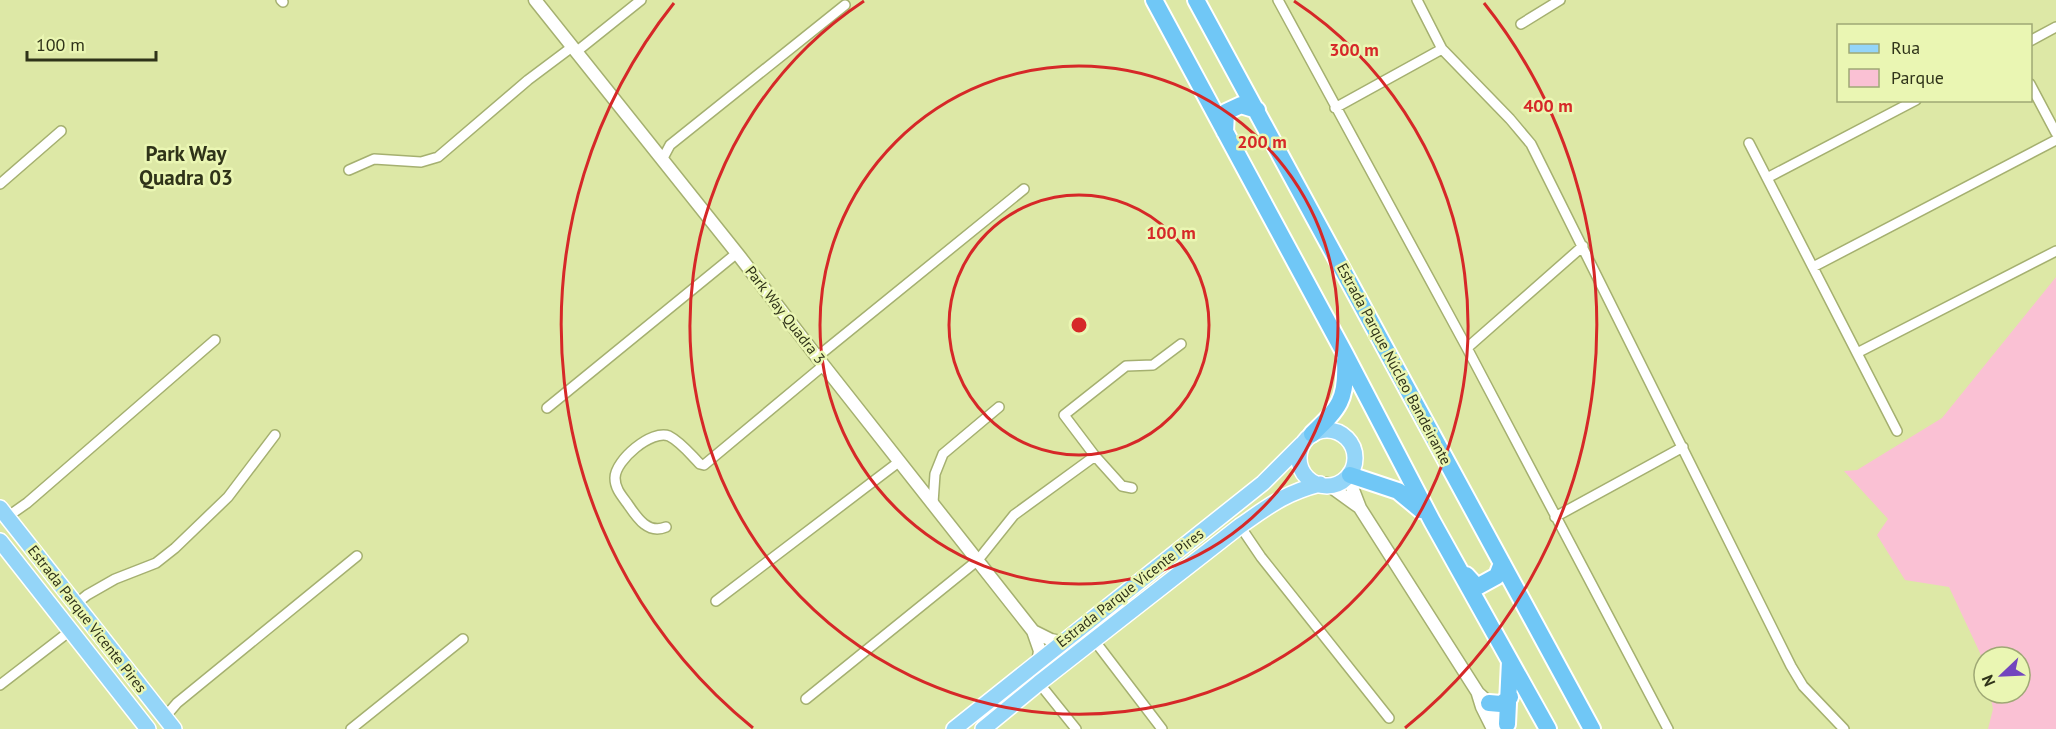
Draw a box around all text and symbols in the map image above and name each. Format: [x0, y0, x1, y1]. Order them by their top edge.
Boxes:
scale bar [27, 24, 156, 62]
legend [1837, 24, 2032, 102]
text: 100 m [36, 33, 85, 56]
text: Rua [1891, 36, 1920, 59]
text: 300 m [1329, 38, 1379, 61]
text: Parque [1891, 66, 1944, 89]
text: 400 m [1523, 94, 1573, 117]
text: 200 m [1237, 130, 1287, 153]
district label: Park Way Quadra 03 [139, 140, 233, 191]
text: 100 m [1146, 221, 1196, 244]
street label: Estrada Parque Núcleo Bandeirante [1333, 260, 1456, 468]
street label: Park Way Quadra 3 [741, 262, 830, 367]
centre of rings [1069, 315, 1089, 335]
street label: Estrada Parque Vicente Pires [1052, 524, 1207, 651]
street label: Estrada Parque Vicente Pires [24, 541, 151, 696]
north arrow [1972, 645, 2032, 705]
text: N [1977, 672, 1999, 690]

